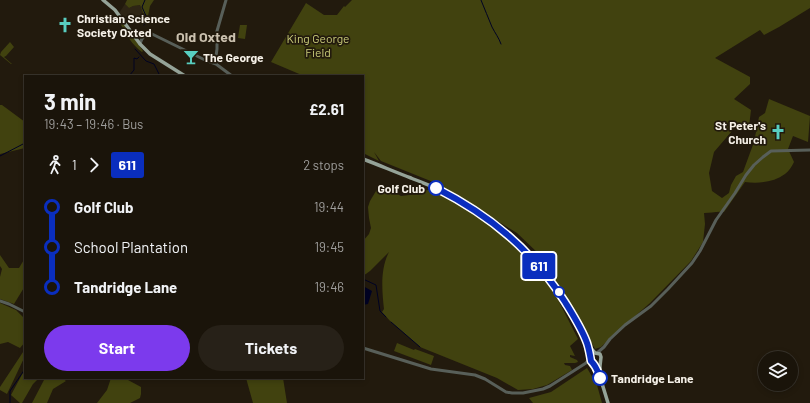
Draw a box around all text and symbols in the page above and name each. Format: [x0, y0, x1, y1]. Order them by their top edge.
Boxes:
place label: Christian Science Society Oxted [77, 11, 171, 39]
church icon: Christian Science Society Oxted [56, 16, 74, 34]
district label: Old Oxted [176, 28, 236, 45]
park label: King George Field [286, 31, 350, 59]
bar icon: The George [182, 48, 200, 66]
place label: The George [203, 50, 264, 64]
text: 3 min [44, 88, 96, 114]
text: £2.61 [309, 100, 344, 118]
text: 19:43 – 19:46 · Bus [44, 116, 143, 132]
place label: St Peter's Church [715, 118, 766, 146]
church icon: St Peter's Church [769, 123, 787, 141]
icon: walk [44, 154, 66, 176]
icon: forward [83, 154, 105, 176]
text: 611 [119, 156, 136, 173]
text: 1 [72, 157, 77, 173]
text: 2 stops [303, 157, 344, 173]
marker: Golf Club [428, 180, 444, 196]
place label: Golf Club [377, 181, 425, 195]
text: Golf Club [74, 198, 133, 216]
text: 19:44 [314, 199, 344, 215]
text: School Plantation [74, 238, 188, 256]
text: 19:45 [314, 239, 344, 255]
line badge: 611 [516, 253, 562, 279]
text: 611 [530, 257, 548, 274]
text: Tandridge Lane [74, 278, 177, 296]
text: 19:46 [314, 279, 344, 295]
unlabelled marker [553, 286, 565, 298]
button: Start [44, 325, 190, 371]
button: Tickets [198, 325, 344, 371]
map controls [758, 351, 798, 391]
button: layers [758, 351, 798, 391]
marker: Tandridge Lane [592, 370, 608, 386]
place label: Tandridge Lane [611, 371, 694, 385]

